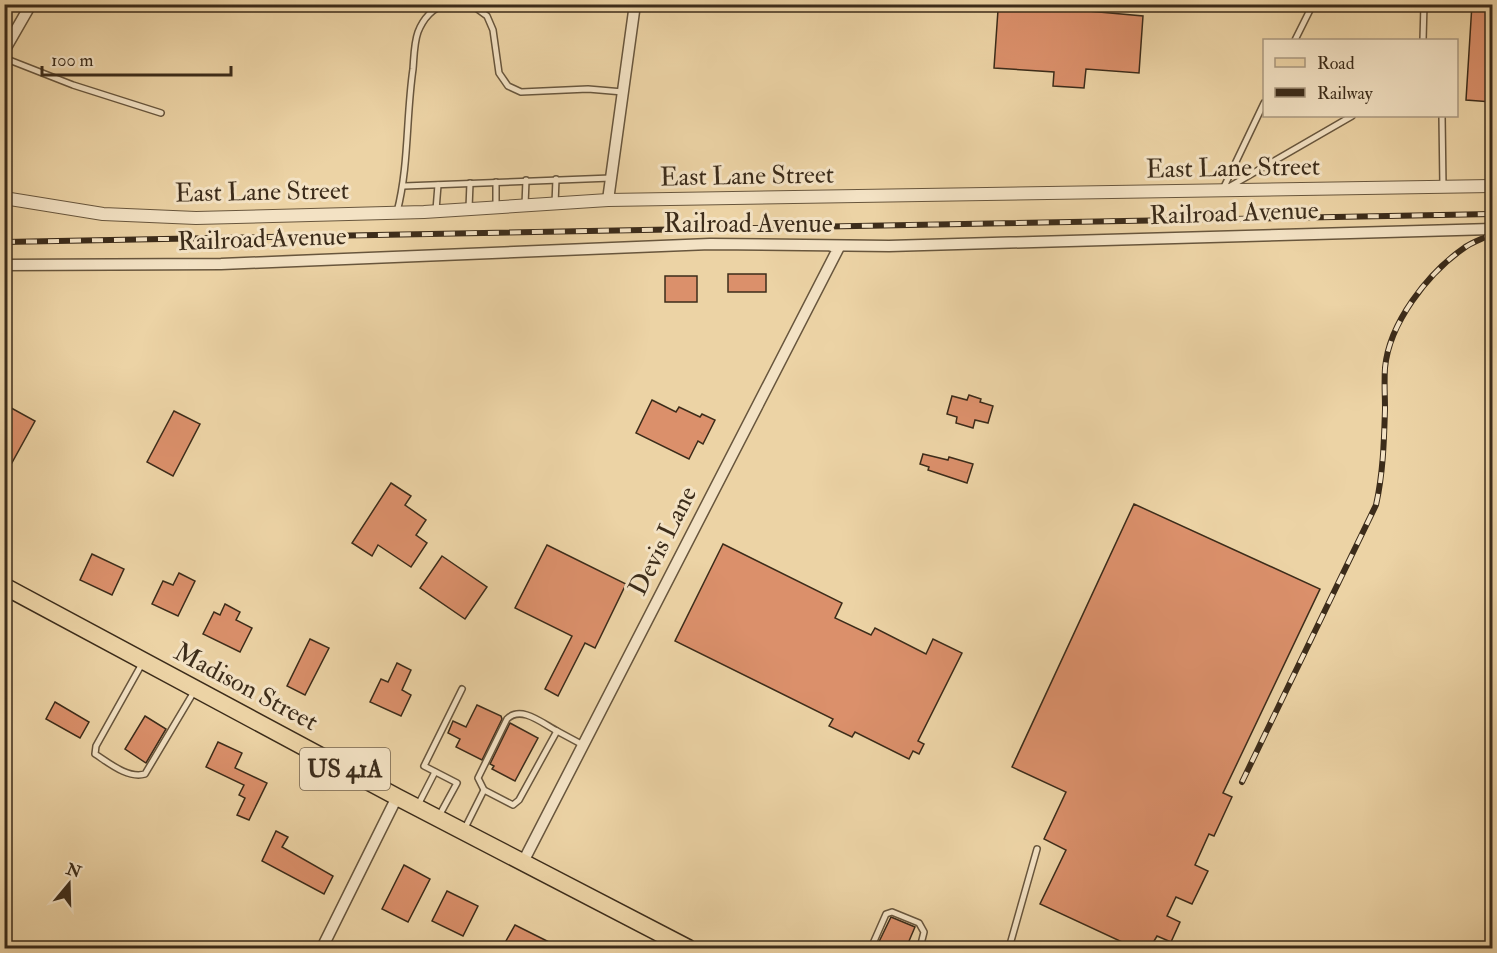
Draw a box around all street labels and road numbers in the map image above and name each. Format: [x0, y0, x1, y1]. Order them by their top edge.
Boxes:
street label: East Lane Street [1146, 150, 1320, 186]
street label: East Lane Street [660, 158, 834, 194]
street label: East Lane Street [175, 174, 349, 210]
street label: Railroad Avenue [1149, 194, 1319, 232]
street label: Railroad Avenue [663, 208, 833, 240]
street label: Railroad Avenue [177, 220, 347, 258]
street label: Devis Lane [622, 481, 704, 601]
street label: Madison Street [169, 636, 323, 738]
road number: US 41A [300, 748, 390, 790]

